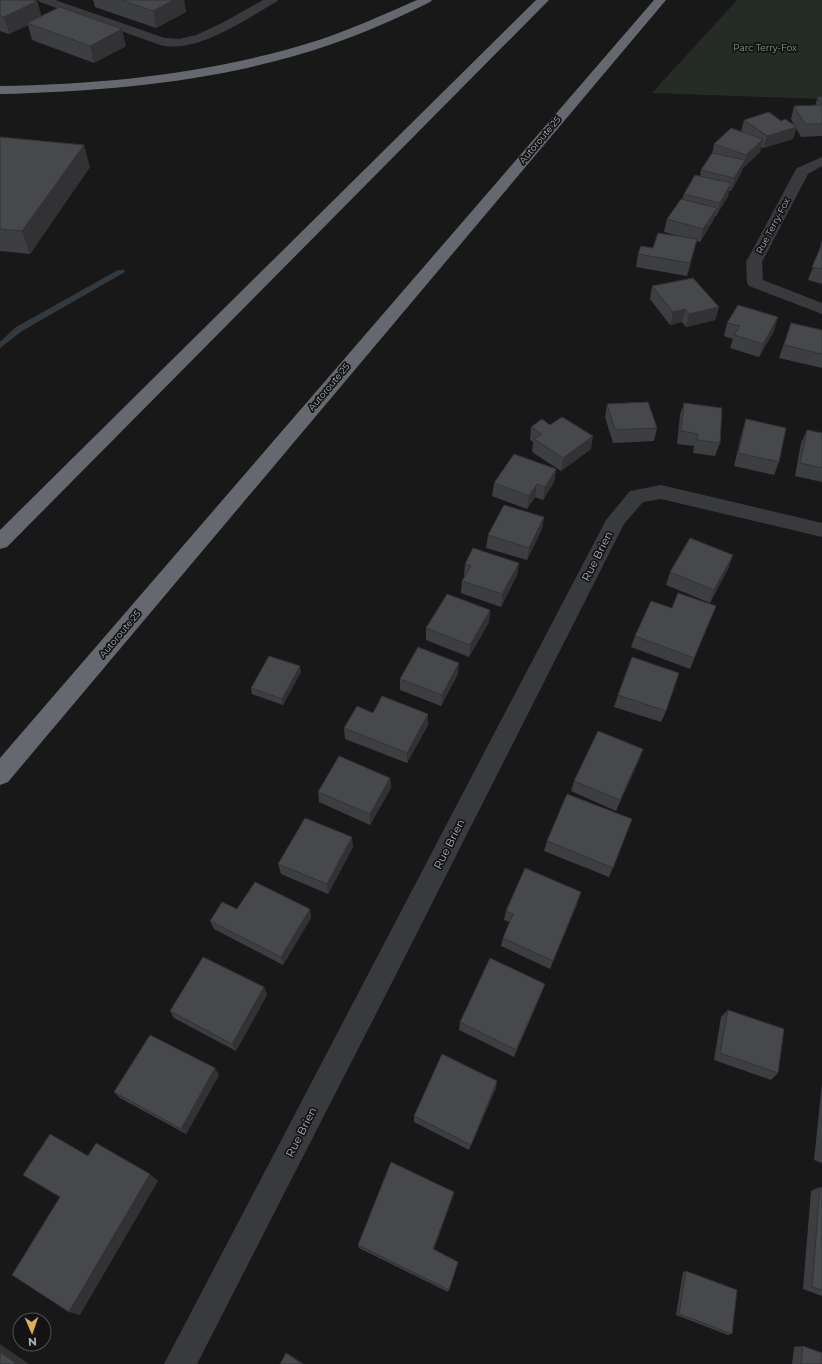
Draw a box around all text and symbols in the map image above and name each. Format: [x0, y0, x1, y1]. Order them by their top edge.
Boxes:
park label: Parc Terry-Fox [733, 42, 797, 53]
street label: Autoroute 25 [517, 114, 563, 166]
street label: Rue Terry-Fox [753, 196, 792, 256]
street label: Autoroute 25 [306, 361, 352, 413]
street label: Rue Brien [578, 529, 616, 583]
street label: Autoroute 25 [97, 608, 143, 660]
street label: Rue Brien [430, 817, 468, 871]
street label: Rue Brien [282, 1105, 320, 1159]
north arrow [12, 1312, 52, 1352]
text: N [28, 1335, 37, 1349]

